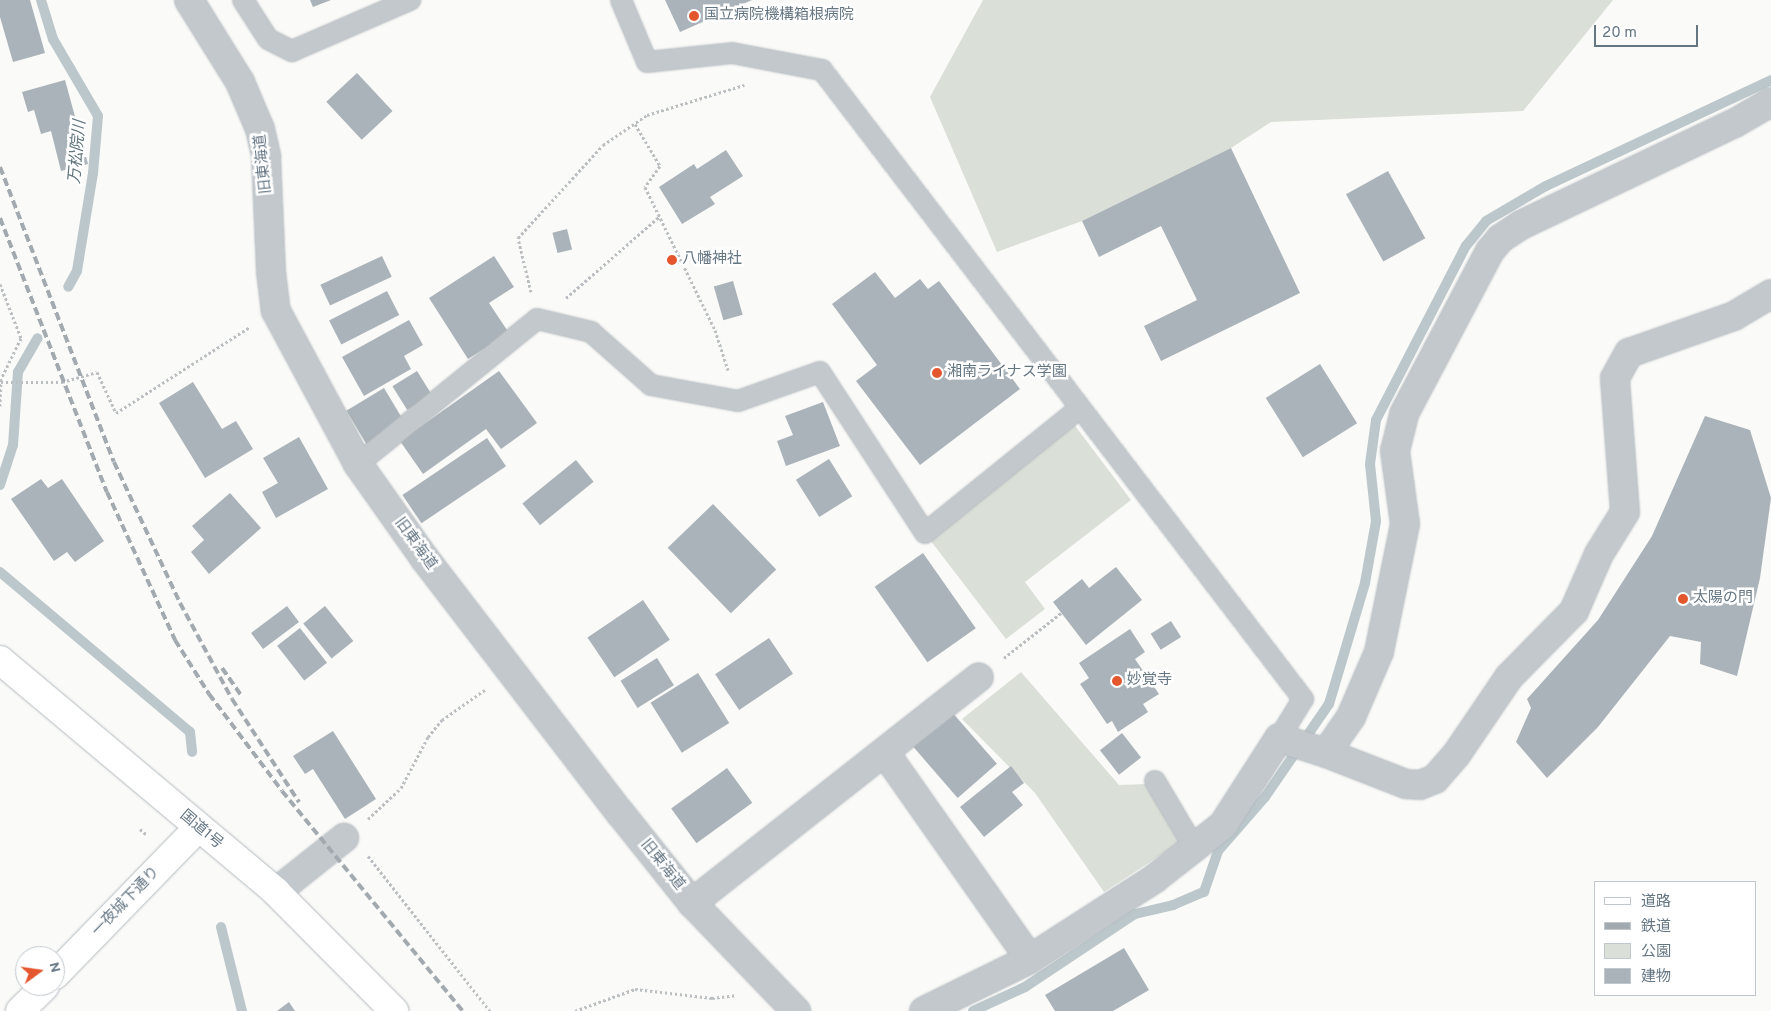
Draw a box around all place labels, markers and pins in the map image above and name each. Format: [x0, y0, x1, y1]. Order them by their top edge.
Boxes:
place label: 国立病院機構箱根病院 [704, 7, 854, 25]
marker: 国立病院機構箱根病院 [688, 10, 700, 22]
place label: 八幡神社 [682, 251, 742, 269]
marker: 八幡神社 [666, 254, 678, 266]
place label: 湘南ライナス学園 [947, 364, 1067, 382]
marker: 湘南ライナス学園 [931, 367, 943, 379]
place label: 太陽の門 [1693, 590, 1753, 608]
marker: 太陽の門 [1677, 593, 1689, 605]
place label: 妙覚寺 [1127, 672, 1172, 690]
marker: 妙覚寺 [1111, 675, 1123, 687]

